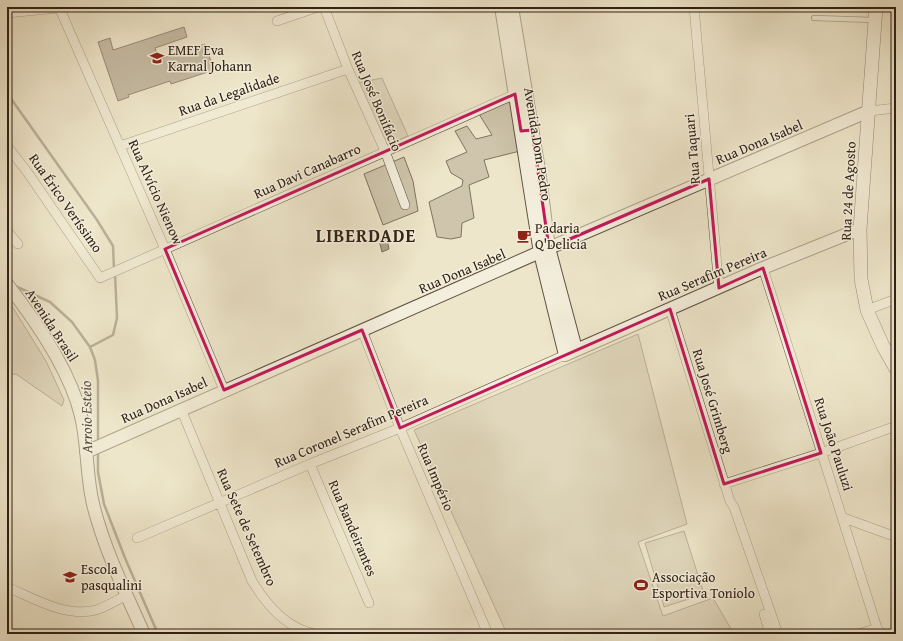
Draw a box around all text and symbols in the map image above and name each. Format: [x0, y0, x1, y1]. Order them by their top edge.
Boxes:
place label: EMEF Eva Karnal Johann [168, 40, 252, 76]
street label: Rua José Bonifácio [347, 48, 407, 154]
school or university icon: EMEF Eva Karnal Johann [149, 50, 165, 66]
street label: Rua da Legalidade [176, 67, 283, 121]
street label: Avenida Dom Pedro [519, 86, 557, 202]
street label: Rua Taquari [679, 113, 705, 185]
street label: Rua Dona Isabel [712, 115, 806, 169]
street label: Rua Alvício Nienow [124, 136, 188, 248]
street label: Rua Davi Canabarro [250, 138, 364, 204]
street label: Rua 24 de Agosto [835, 141, 861, 241]
street label: Rua Érico Veríssimo [24, 149, 108, 257]
place label: Padaria Q'Delicia [535, 218, 587, 254]
district label: LIBERDADE [316, 222, 416, 249]
cafe icon: Padaria Q'Delicia [516, 228, 532, 244]
street label: Rua Serafim Pereira [655, 242, 770, 306]
street label: Rua Dona Isabel [415, 244, 509, 298]
street label: Avenida Brasil [21, 284, 83, 366]
street label: Rua José Grimberg [688, 346, 738, 456]
street label: Rua Dona Isabel [118, 372, 211, 428]
water label: Arroio Esteio [75, 380, 97, 455]
street label: Rua Coronel Serafim Pereira [271, 389, 431, 472]
street label: Rua João Pauluzi [809, 395, 859, 493]
street label: Rua Império [413, 440, 459, 514]
street label: Rua Sete de Setembro [212, 465, 282, 589]
street label: Rua Bandeirantes [324, 477, 382, 579]
place label: Escola pasqualini [81, 559, 142, 595]
place label: Associação Esportiva Toniolo [652, 567, 755, 603]
school or university icon: Escola pasqualini [62, 569, 78, 585]
sports icon: Associação Esportiva Toniolo [633, 577, 649, 593]

